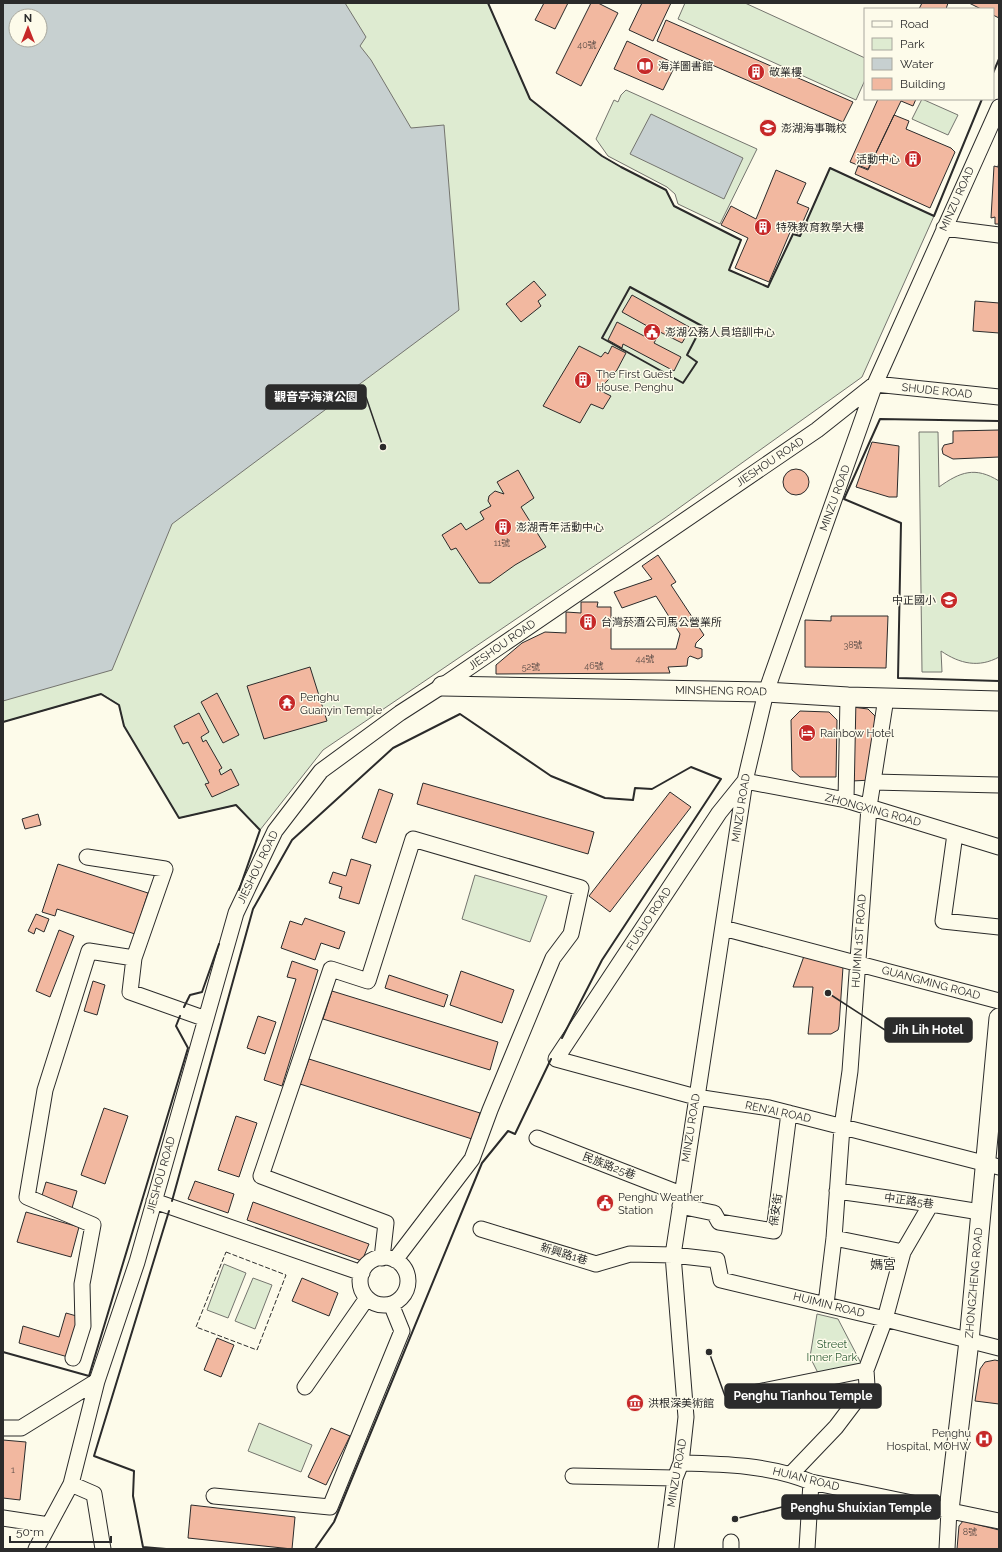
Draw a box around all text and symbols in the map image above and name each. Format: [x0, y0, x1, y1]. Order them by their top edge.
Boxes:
north arrow [8, 8, 48, 48]
legend [864, 8, 994, 100]
text: N [24, 12, 32, 25]
text: Road [900, 17, 929, 31]
text: Park [900, 37, 925, 51]
house number: 40號 [577, 40, 597, 50]
library icon: 海洋圖書館 [635, 56, 655, 76]
text: Water [900, 57, 934, 71]
place label: 海洋圖書館 [658, 60, 713, 73]
building icon: 敬業樓 [746, 62, 766, 82]
place label: 敬業樓 [769, 66, 802, 79]
text: Building [900, 77, 946, 91]
school or university icon: 澎湖海事職校 [758, 118, 778, 138]
place label: 澎湖海事職校 [781, 122, 847, 135]
building icon: 活動中心 [903, 149, 923, 169]
place label: 活動中心 [856, 153, 900, 166]
street label: MINZU ROAD [937, 165, 977, 233]
building icon: 特殊教育教學大樓 [753, 217, 773, 237]
place label: 特殊教育教學大樓 [776, 221, 864, 234]
public building icon: 澎湖公務人員培訓中心 [642, 322, 662, 342]
place label: 澎湖公務人員培訓中心 [665, 326, 775, 339]
place label: The First Guest House, Penghu [596, 368, 674, 394]
building icon: The First Guest House, Penghu [573, 370, 593, 390]
street label: SHUDE ROAD [901, 381, 973, 401]
callout: 觀音亭海濱公園 [266, 385, 366, 409]
text: 觀音亭海濱公園 [274, 390, 358, 404]
street label: JIESHOU ROAD [733, 434, 807, 490]
street label: MINZU ROAD [817, 463, 853, 533]
building icon: 澎湖青年活動中心 [493, 517, 513, 537]
place label: 澎湖青年活動中心 [516, 521, 604, 534]
house number: 11號 [494, 538, 510, 548]
school or university icon: 中正國小 [939, 590, 959, 610]
place label: 中正國小 [892, 594, 936, 607]
building icon: 台灣菸酒公司馬公營業所 [578, 612, 598, 632]
place label: 台灣菸酒公司馬公營業所 [601, 616, 722, 629]
street label: JIESHOU ROAD [466, 617, 538, 673]
house number: 38號 [843, 640, 863, 650]
house number: 44號 [636, 654, 654, 664]
house number: 46號 [584, 661, 604, 671]
house number: 52號 [522, 662, 540, 672]
street label: MINSHENG ROAD [675, 684, 767, 698]
place label: Penghu Guanyin Temple [300, 691, 383, 717]
temple icon: Penghu Guanyin Temple [277, 693, 297, 713]
hotel icon: Rainbow Hotel [797, 723, 817, 743]
place label: Rainbow Hotel [820, 727, 894, 740]
street label: MINZU ROAD [729, 773, 753, 843]
street label: ZHONGXING ROAD [824, 791, 923, 829]
street label: JIESHOU ROAD [235, 828, 281, 905]
street label: FUGUO ROAD [624, 885, 674, 953]
street label: HUIMIN 1ST ROAD [849, 894, 869, 988]
street label: GUANGMING ROAD [880, 964, 982, 1002]
callout: Jih Lih Hotel [885, 1018, 972, 1042]
text: Jih Lih Hotel [893, 1023, 964, 1037]
street label: MINZU ROAD [679, 1093, 703, 1163]
street label: REN'AI ROAD [744, 1099, 812, 1125]
street label: JIESHOU ROAD [144, 1135, 178, 1215]
street label: 民族路25巷 [581, 1150, 637, 1182]
place label: Penghu Weather Station [618, 1191, 704, 1217]
street label: 中正路5巷 [883, 1191, 935, 1211]
public building icon: Penghu Weather Station [595, 1193, 615, 1213]
street label: 保安街 [767, 1193, 785, 1227]
street label: ZHONGZHENG ROAD [963, 1227, 985, 1339]
street label: 新興路1巷 [539, 1241, 589, 1267]
district label: 媽宮 [870, 1257, 896, 1272]
street label: HUIMIN ROAD [792, 1290, 866, 1320]
park label: Street Inner Park [807, 1338, 858, 1364]
callout: Penghu Tianhou Temple [725, 1384, 881, 1408]
text: Penghu Tianhou Temple [734, 1389, 872, 1403]
museum icon: 洪根深美術館 [625, 1393, 645, 1413]
place label: 洪根深美術館 [648, 1397, 714, 1410]
place label: Penghu Hospital, MOHW [886, 1427, 971, 1453]
hospital icon: Penghu Hospital, MOHW [974, 1429, 994, 1449]
street label: MINZU ROAD [665, 1438, 689, 1508]
street label: HUIAN ROAD [771, 1464, 841, 1494]
house number: 1 [11, 1465, 15, 1475]
callout: Penghu Shuixian Temple [782, 1495, 940, 1519]
text: Penghu Shuixian Temple [790, 1501, 932, 1515]
scale bar [10, 1518, 111, 1544]
text: 50 m [16, 1525, 44, 1539]
house number: 8號 [963, 1527, 977, 1537]

